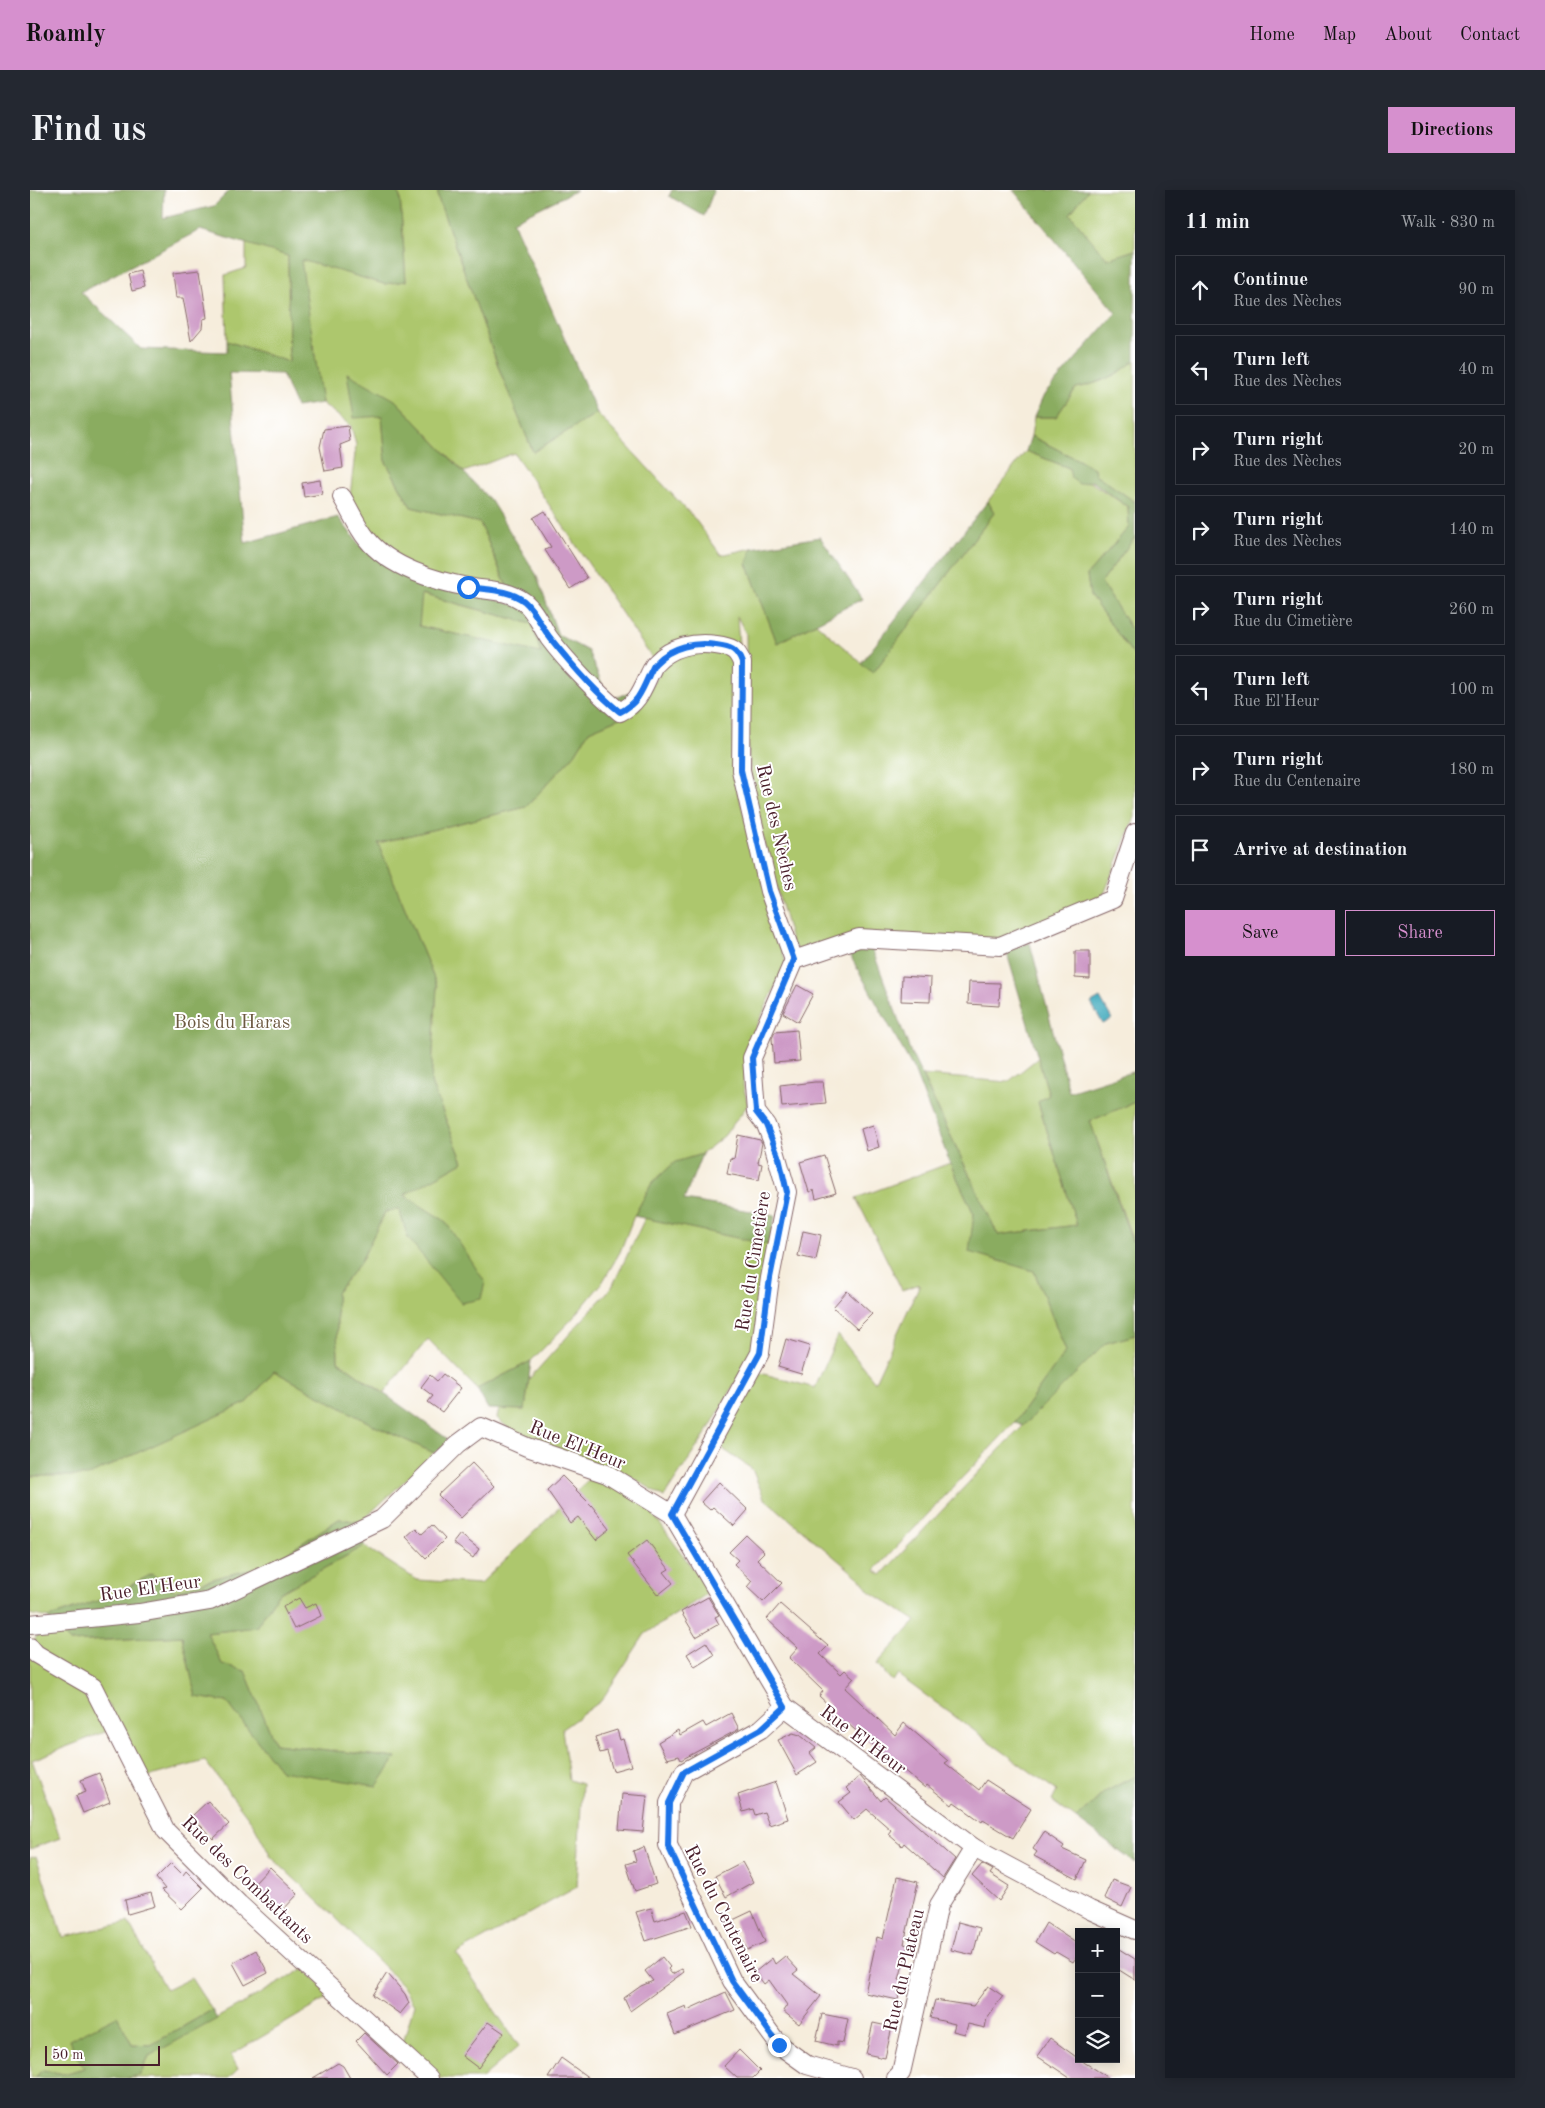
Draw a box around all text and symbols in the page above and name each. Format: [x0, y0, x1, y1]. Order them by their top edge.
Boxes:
text: Roamly [25, 23, 106, 47]
text: Home [1249, 26, 1295, 44]
text: Map [1323, 26, 1356, 44]
text: About [1384, 26, 1432, 44]
text: Contact [1460, 26, 1520, 44]
button: Directions [1388, 107, 1515, 153]
text: Find us [30, 113, 146, 148]
text: 11 min [1185, 212, 1250, 233]
text: Walk · 830 m [1400, 215, 1495, 231]
text: Continue [1233, 271, 1308, 290]
icon: ahead [1186, 276, 1214, 304]
text: 90 m [1458, 282, 1494, 298]
text: Rue des Nèches [1233, 294, 1342, 310]
text: Turn left [1233, 351, 1310, 370]
icon: left [1186, 356, 1214, 384]
text: 40 m [1458, 362, 1494, 378]
text: Rue des Nèches [1233, 374, 1342, 390]
text: Turn right [1233, 431, 1323, 450]
icon: right [1186, 436, 1214, 464]
text: 20 m [1458, 442, 1494, 458]
text: Rue des Nèches [1233, 454, 1342, 470]
text: Turn right [1233, 511, 1323, 530]
icon: right [1186, 516, 1214, 544]
text: 140 m [1449, 522, 1494, 538]
text: Rue des Nèches [1233, 534, 1342, 550]
route start [457, 576, 480, 599]
text: Turn right [1233, 591, 1323, 610]
icon: right [1186, 596, 1214, 624]
text: 260 m [1449, 602, 1494, 618]
text: Rue du Cimetière [1233, 614, 1353, 630]
text: Turn left [1233, 671, 1310, 690]
icon: left [1186, 676, 1214, 704]
text: 100 m [1449, 682, 1494, 698]
text: Rue El'Heur [1233, 694, 1319, 710]
text: Turn right [1233, 751, 1323, 770]
icon: right [1186, 756, 1214, 784]
text: 180 m [1449, 762, 1494, 778]
street label: Rue des Nèches [752, 763, 799, 893]
text: Rue du Centenaire [1233, 774, 1361, 790]
icon: arrive [1186, 836, 1214, 864]
text: Arrive at destination [1233, 841, 1407, 860]
button: Save [1185, 910, 1335, 956]
button: Share [1345, 910, 1495, 956]
park label: Bois du Haras [174, 1014, 290, 1033]
street label: Rue du Cimetière [734, 1190, 775, 1333]
street label: Rue El'Heur [526, 1418, 628, 1474]
street label: Rue El'Heur [98, 1573, 203, 1606]
street label: Rue El'Heur [816, 1703, 909, 1779]
street label: Rue des Combattants [177, 1813, 316, 1948]
street label: Rue du Centenaire [680, 1842, 766, 1986]
street label: Rue du Plateau [882, 1907, 929, 2034]
map controls [1075, 1928, 1120, 2063]
button: + [1075, 1928, 1120, 1973]
button: − [1075, 1973, 1120, 2018]
button: layers [1075, 2018, 1120, 2063]
route end [768, 2034, 791, 2057]
scale bar [45, 2043, 160, 2066]
text: 50 m [52, 2048, 83, 2062]

